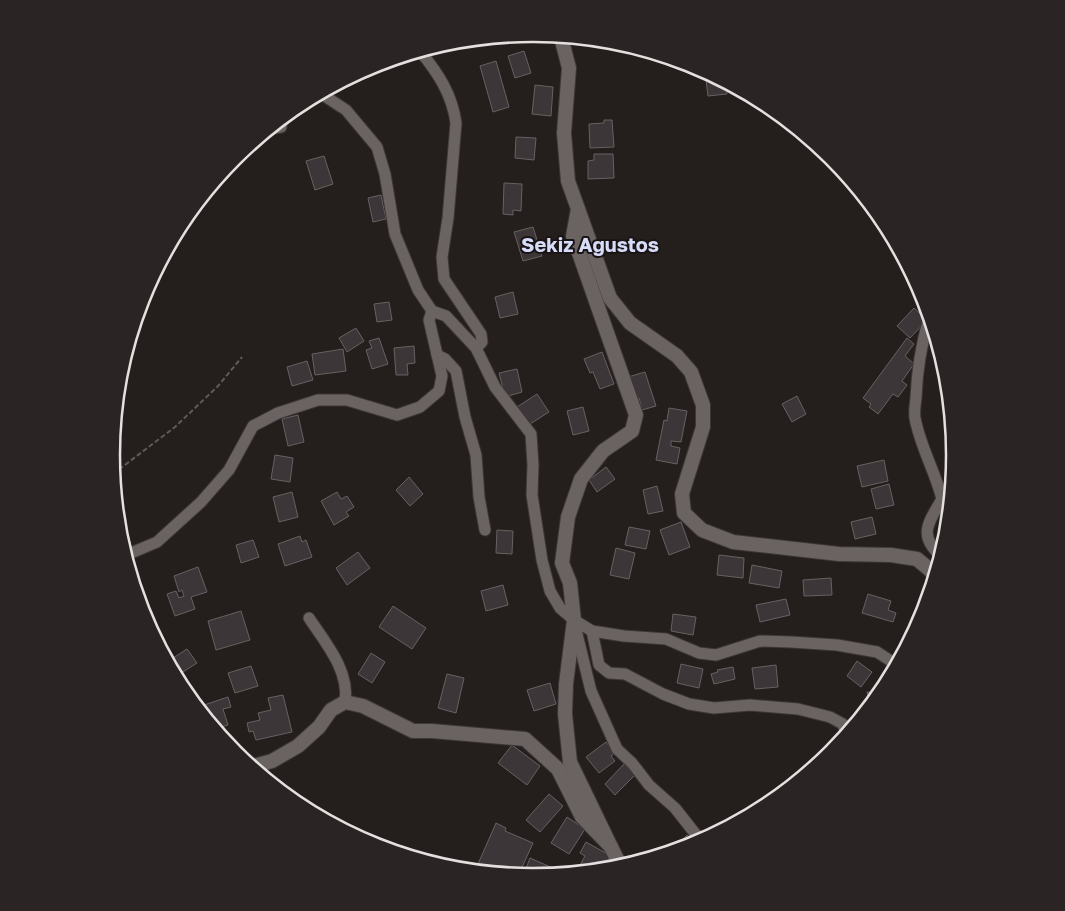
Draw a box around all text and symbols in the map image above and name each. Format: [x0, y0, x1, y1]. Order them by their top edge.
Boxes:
district label: Sekiz Ağustos [521, 232, 659, 256]

